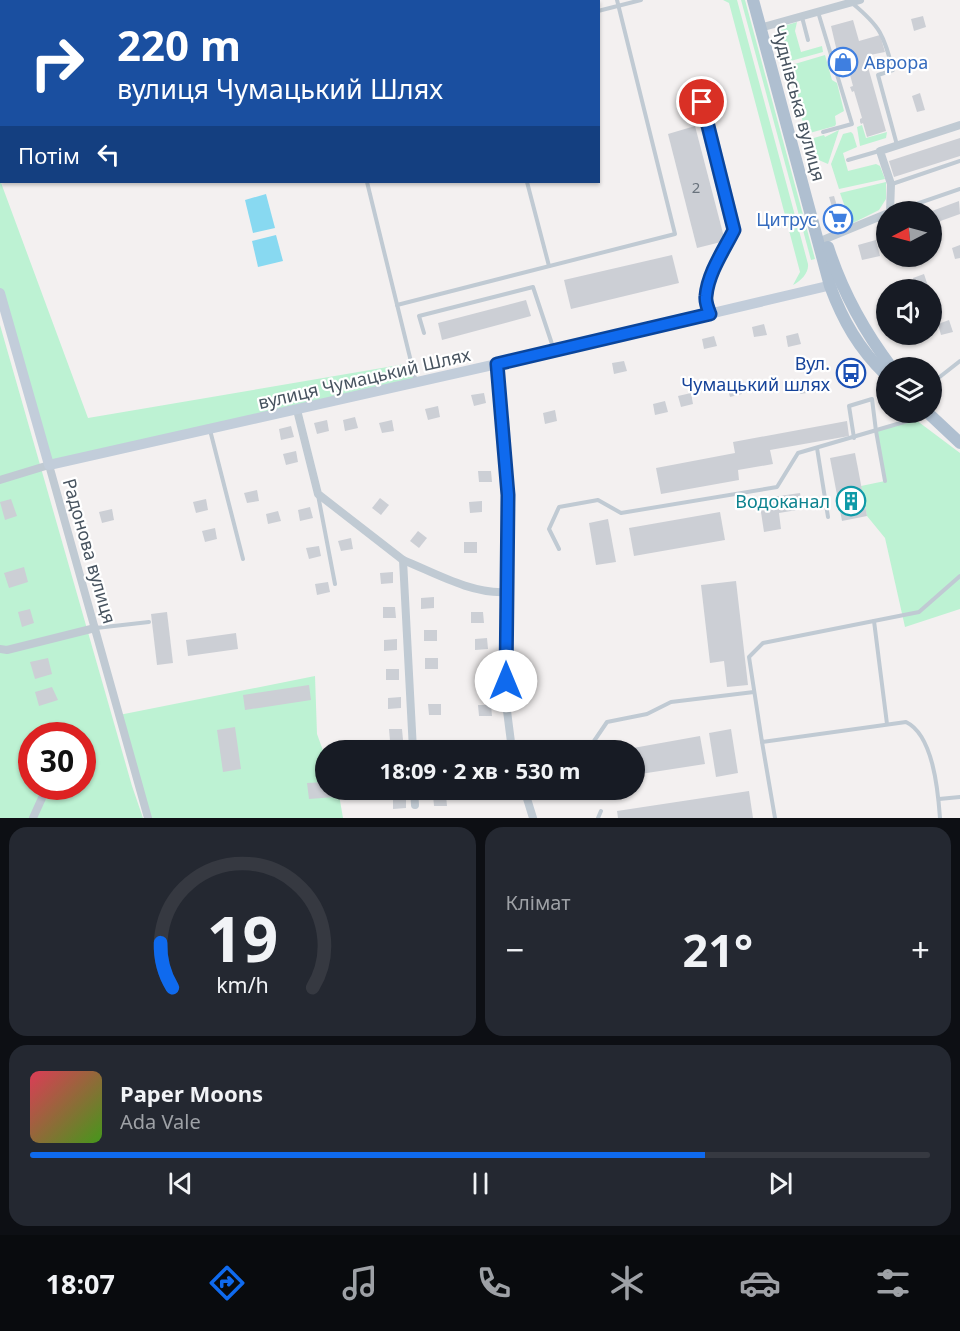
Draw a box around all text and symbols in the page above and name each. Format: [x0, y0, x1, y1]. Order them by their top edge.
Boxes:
text: 220 m [117, 16, 241, 73]
street label: Чуднівська вулиця [767, 22, 831, 184]
icon: right [18, 24, 96, 102]
shop icon: Аврора [827, 46, 859, 78]
place label: Аврора [864, 50, 928, 74]
text: вулиця Чумацький Шлях [117, 70, 443, 107]
pin [676, 76, 727, 127]
icon: arrive [685, 85, 718, 118]
icon: left [92, 138, 125, 171]
text: Потім [18, 140, 80, 170]
house number: 2 [692, 177, 700, 197]
north arrow [876, 201, 942, 267]
map controls [876, 201, 942, 423]
supermarket icon: Цитрус [822, 203, 854, 235]
place label: Цитрус [756, 207, 817, 231]
button: sound [876, 279, 942, 345]
street label: вулиця Чумацький Шлях [255, 342, 473, 414]
place label: Вул. Чумацький шлях [681, 351, 831, 396]
bus stop icon: Вул. Чумацький шлях [835, 357, 867, 389]
button: layers [876, 357, 942, 423]
street label: Радонова вулиця [58, 476, 122, 626]
building icon: Водоканал [835, 485, 867, 517]
place label: Водоканал [735, 489, 830, 513]
position arrow [474, 649, 538, 713]
speed limit sign: 30 [18, 722, 96, 800]
text: 18:09 · 2 хв · 530 m [380, 755, 580, 785]
text: Клімат [506, 889, 570, 916]
text: 19 [207, 895, 278, 980]
text: 21° [682, 919, 753, 980]
text: − [506, 927, 524, 972]
text: + [911, 927, 930, 972]
text: km/h [216, 971, 269, 1000]
text: Paper Moons [120, 1078, 263, 1108]
text: Ada Vale [120, 1108, 201, 1135]
icon: previous [164, 1167, 197, 1200]
icon: pause [464, 1167, 497, 1200]
icon: next [764, 1167, 797, 1200]
icon: directions [206, 1262, 248, 1304]
icon: music [339, 1262, 381, 1304]
icon: phone [473, 1262, 515, 1304]
icon: climate [606, 1262, 648, 1304]
icon: car [739, 1262, 781, 1304]
icon: filters [872, 1262, 914, 1304]
text: 18:07 [46, 1265, 115, 1302]

